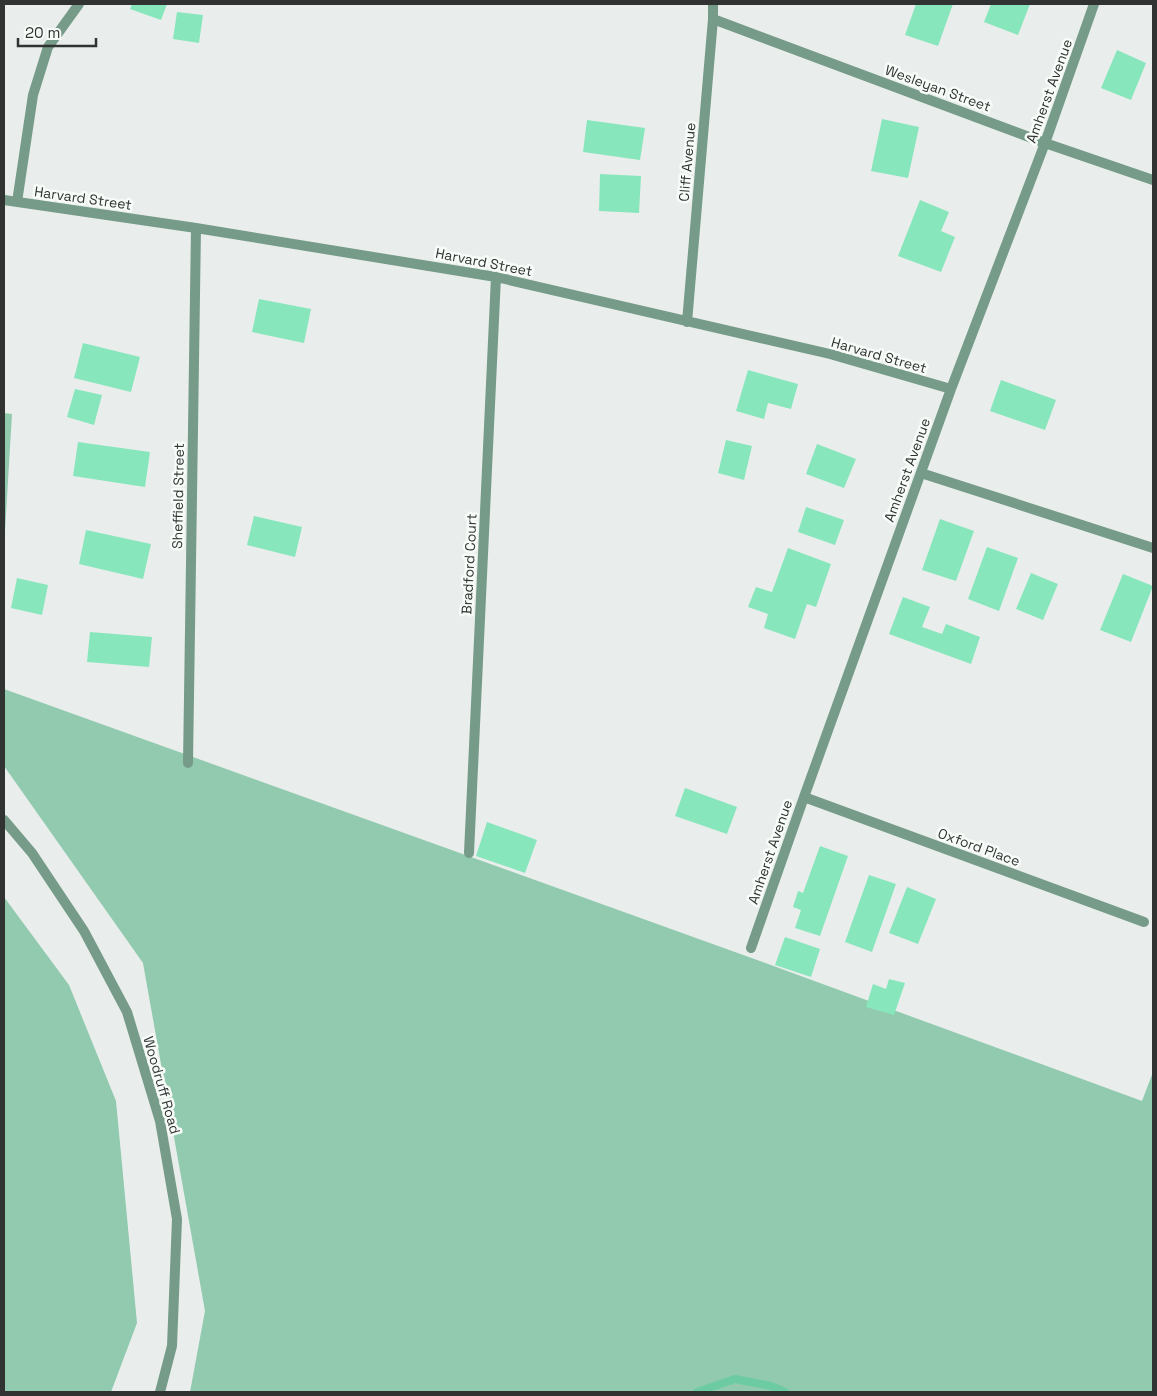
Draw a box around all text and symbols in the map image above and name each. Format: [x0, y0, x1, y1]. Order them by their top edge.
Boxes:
scale bar [18, 15, 95, 47]
text: 20 m [25, 23, 60, 42]
street label: Amherst Avenue [1022, 37, 1076, 145]
street label: Wesleyan Street [883, 61, 993, 115]
street label: Cliff Avenue [675, 122, 699, 202]
street label: Harvard Street [33, 182, 133, 214]
street label: Harvard Street [434, 244, 534, 280]
street label: Harvard Street [829, 333, 929, 377]
street label: Amherst Avenue [880, 416, 934, 524]
street label: Sheffield Street [168, 443, 188, 549]
street label: Bradford Court [457, 513, 481, 615]
street label: Amherst Avenue [744, 797, 796, 907]
street label: Oxford Place [935, 824, 1023, 870]
street label: Woodruff Road [139, 1034, 185, 1136]

